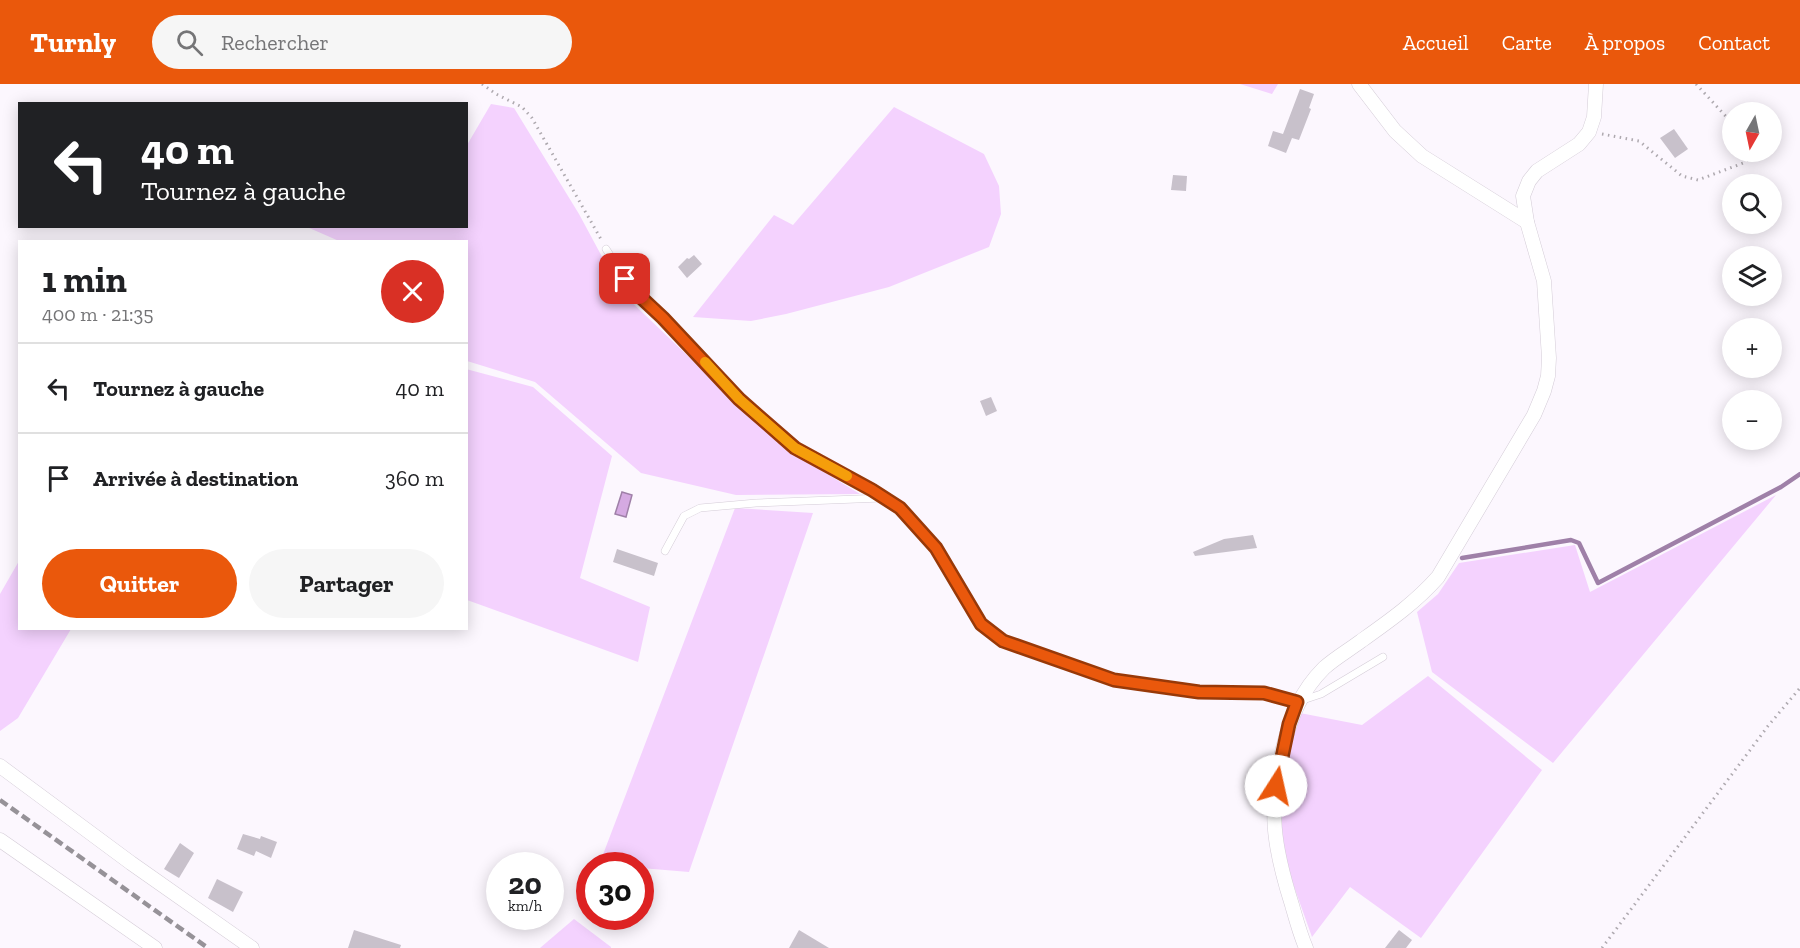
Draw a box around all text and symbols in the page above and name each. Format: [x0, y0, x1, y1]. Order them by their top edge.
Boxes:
search box [152, 15, 572, 69]
text: Turnly [30, 26, 116, 59]
icon: search [173, 26, 206, 59]
text: Rechercher [221, 29, 329, 56]
text: Accueil [1403, 30, 1469, 55]
text: Carte [1502, 30, 1552, 55]
text: À propos [1585, 30, 1665, 55]
text: Contact [1698, 30, 1770, 55]
north arrow [1722, 102, 1782, 162]
map controls [1722, 102, 1782, 450]
text: 40 m [141, 124, 234, 175]
icon: left [42, 126, 120, 204]
button: search [1722, 174, 1782, 234]
text: Tournez à gauche [141, 175, 346, 207]
button: layers [1722, 246, 1782, 306]
pin [599, 253, 650, 304]
text: 1 min [42, 258, 127, 301]
button: close [381, 260, 444, 323]
icon: arrive [608, 262, 641, 295]
text: 400 m · 21:35 [42, 302, 154, 326]
button: + [1722, 318, 1782, 378]
icon: left [42, 372, 75, 405]
text: Tournez à gauche [93, 375, 264, 402]
text: 40 m [395, 375, 444, 402]
button: − [1722, 390, 1782, 450]
icon: arrive [42, 462, 75, 495]
text: Arrivée à destination [93, 465, 298, 492]
text: 360 m [385, 465, 444, 492]
button: Quitter [42, 549, 237, 618]
button: Partager [249, 549, 444, 618]
position arrow [1244, 754, 1308, 818]
speed limit sign: 30 [576, 852, 654, 930]
text: 20 [508, 866, 542, 902]
text: km/h [508, 897, 542, 915]

